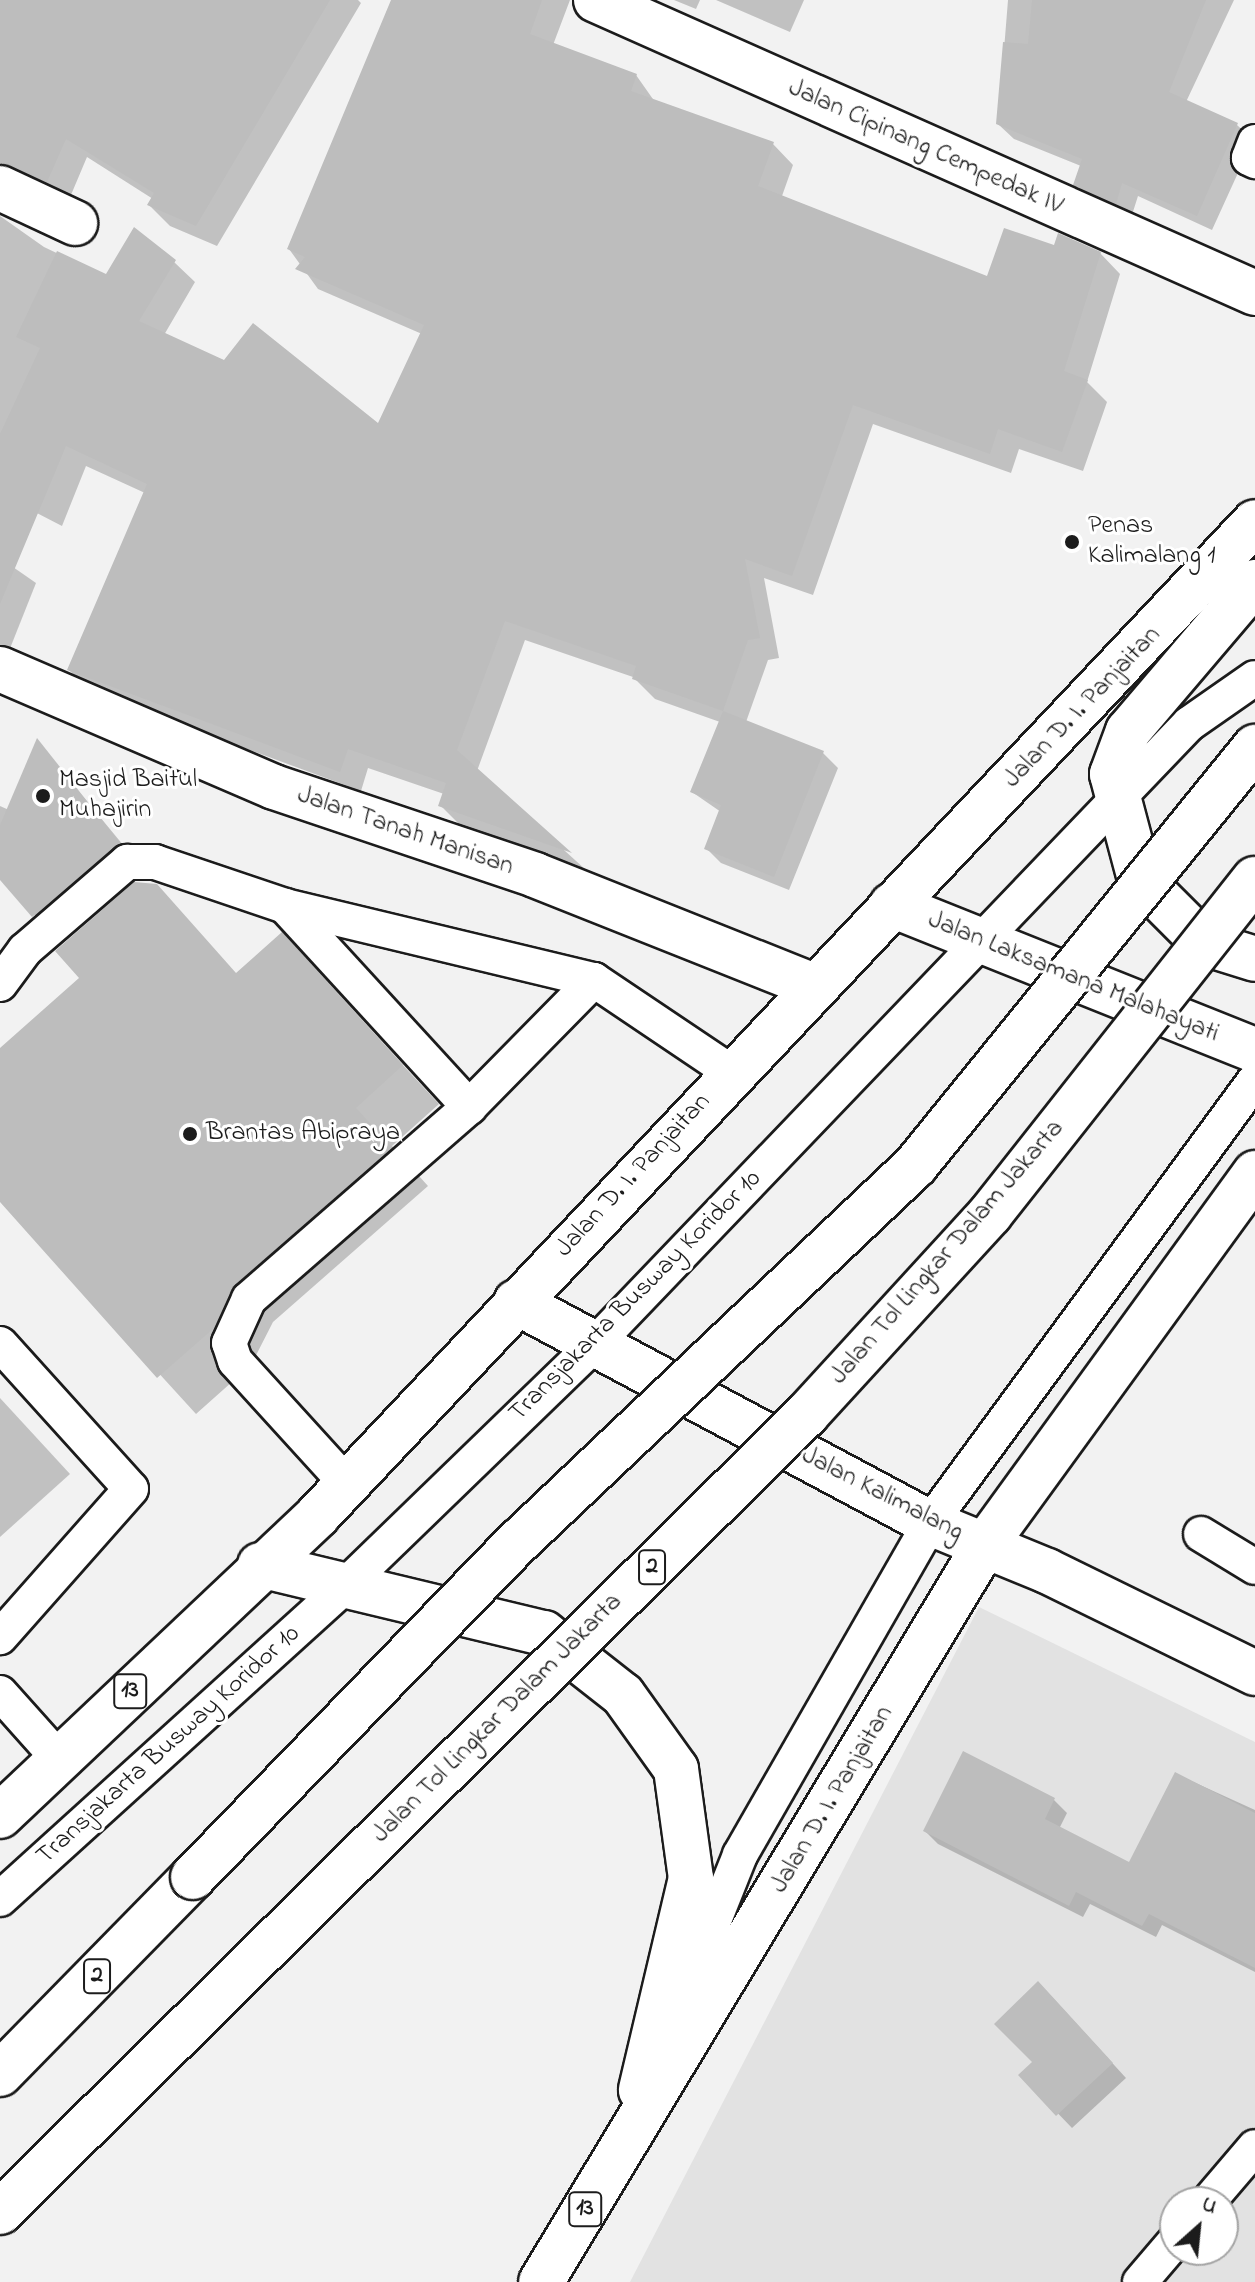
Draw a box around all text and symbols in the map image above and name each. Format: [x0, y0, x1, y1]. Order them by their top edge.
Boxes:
street label: Jalan Cipinang Cempedak IV [783, 73, 1067, 223]
place label: Penas Kalimalang 1 [1088, 511, 1216, 572]
marker: Penas Kalimalang 1 [1063, 533, 1081, 551]
street label: Jalan D. I. Panjaitan [998, 621, 1168, 795]
place label: Masjid Baitul Muhajirin [59, 765, 197, 826]
street label: Jalan Tanah Manisan [293, 780, 517, 884]
marker: Masjid Baitul Muhajirin [34, 787, 52, 805]
street label: Jalan Laksamana Malahayati [923, 905, 1223, 1051]
street label: Jalan D. I. Panjaitan [550, 1087, 718, 1265]
street label: Jalan Tol Lingkar Dalam Jakarta [824, 1114, 1072, 1392]
place label: Brantas Abipraya [206, 1118, 400, 1150]
marker: Brantas Abipraya [181, 1125, 199, 1143]
street label: Transjakarta Busway Koridor 10 [503, 1164, 769, 1430]
street label: Jalan Kalimalang [796, 1441, 968, 1549]
road number: 2 [638, 1547, 666, 1587]
street label: Jalan Tol Lingkar Dalam Jakarta [366, 1587, 630, 1851]
street label: Transjakarta Busway Koridor 10 [31, 1619, 307, 1873]
road number: 13 [112, 1671, 148, 1711]
street label: Jalan D. I. Panjaitan [765, 1701, 901, 1899]
road number: 2 [83, 1956, 111, 1996]
north arrow [1159, 2186, 1239, 2266]
road number: 13 [567, 2189, 603, 2229]
text: U [1196, 2189, 1222, 2224]

